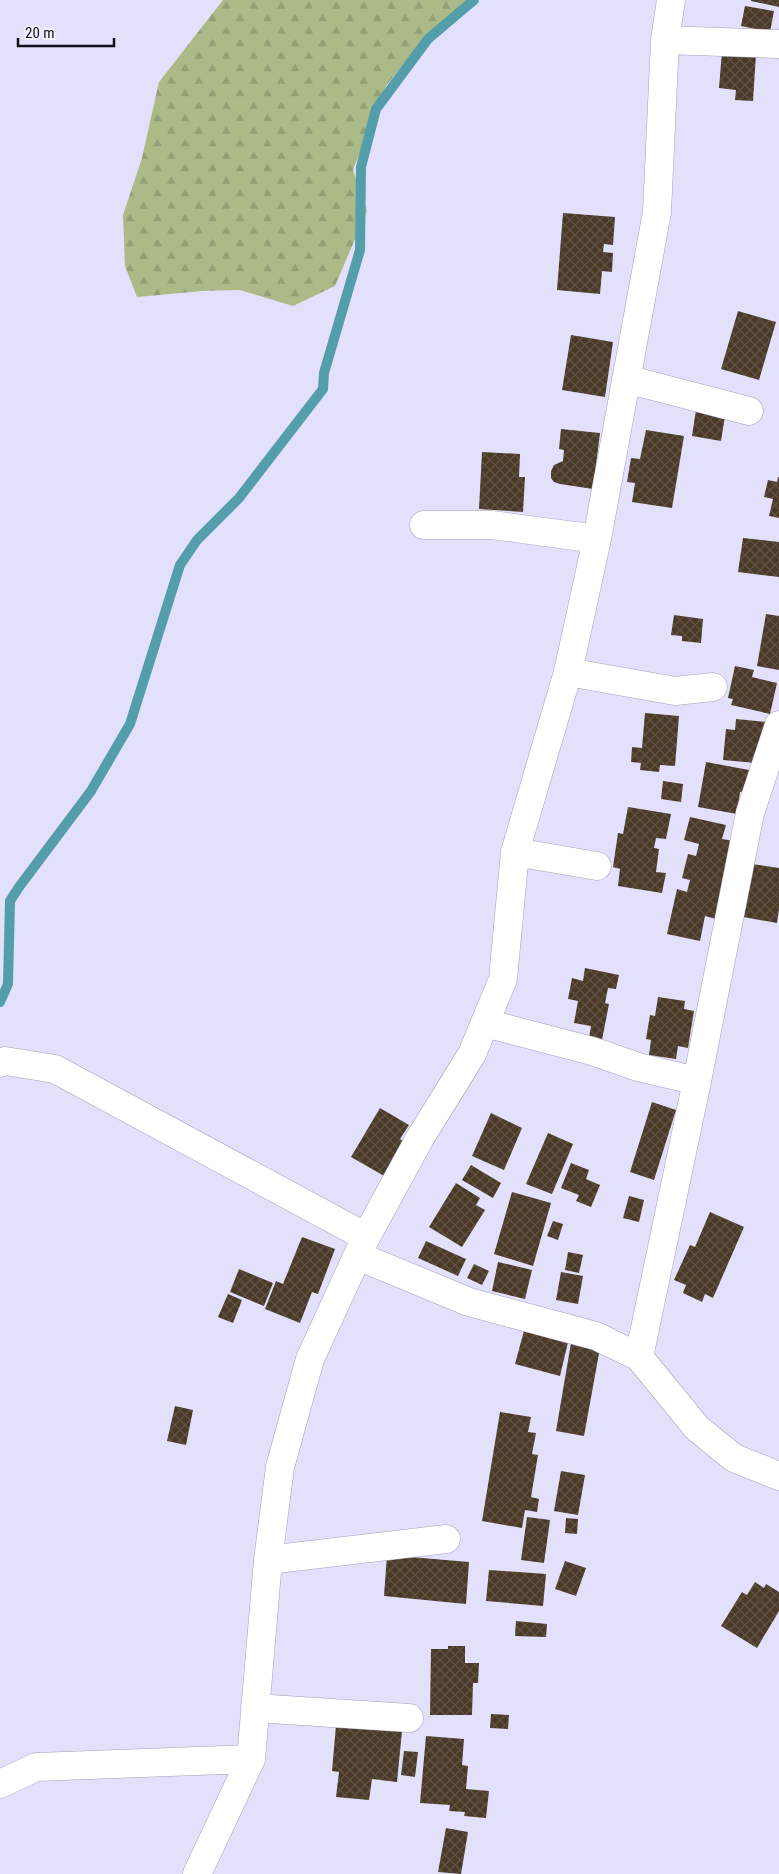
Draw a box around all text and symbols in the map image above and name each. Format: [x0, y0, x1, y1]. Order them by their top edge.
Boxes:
scale bar [18, 15, 114, 47]
text: 20 m [25, 24, 55, 42]

